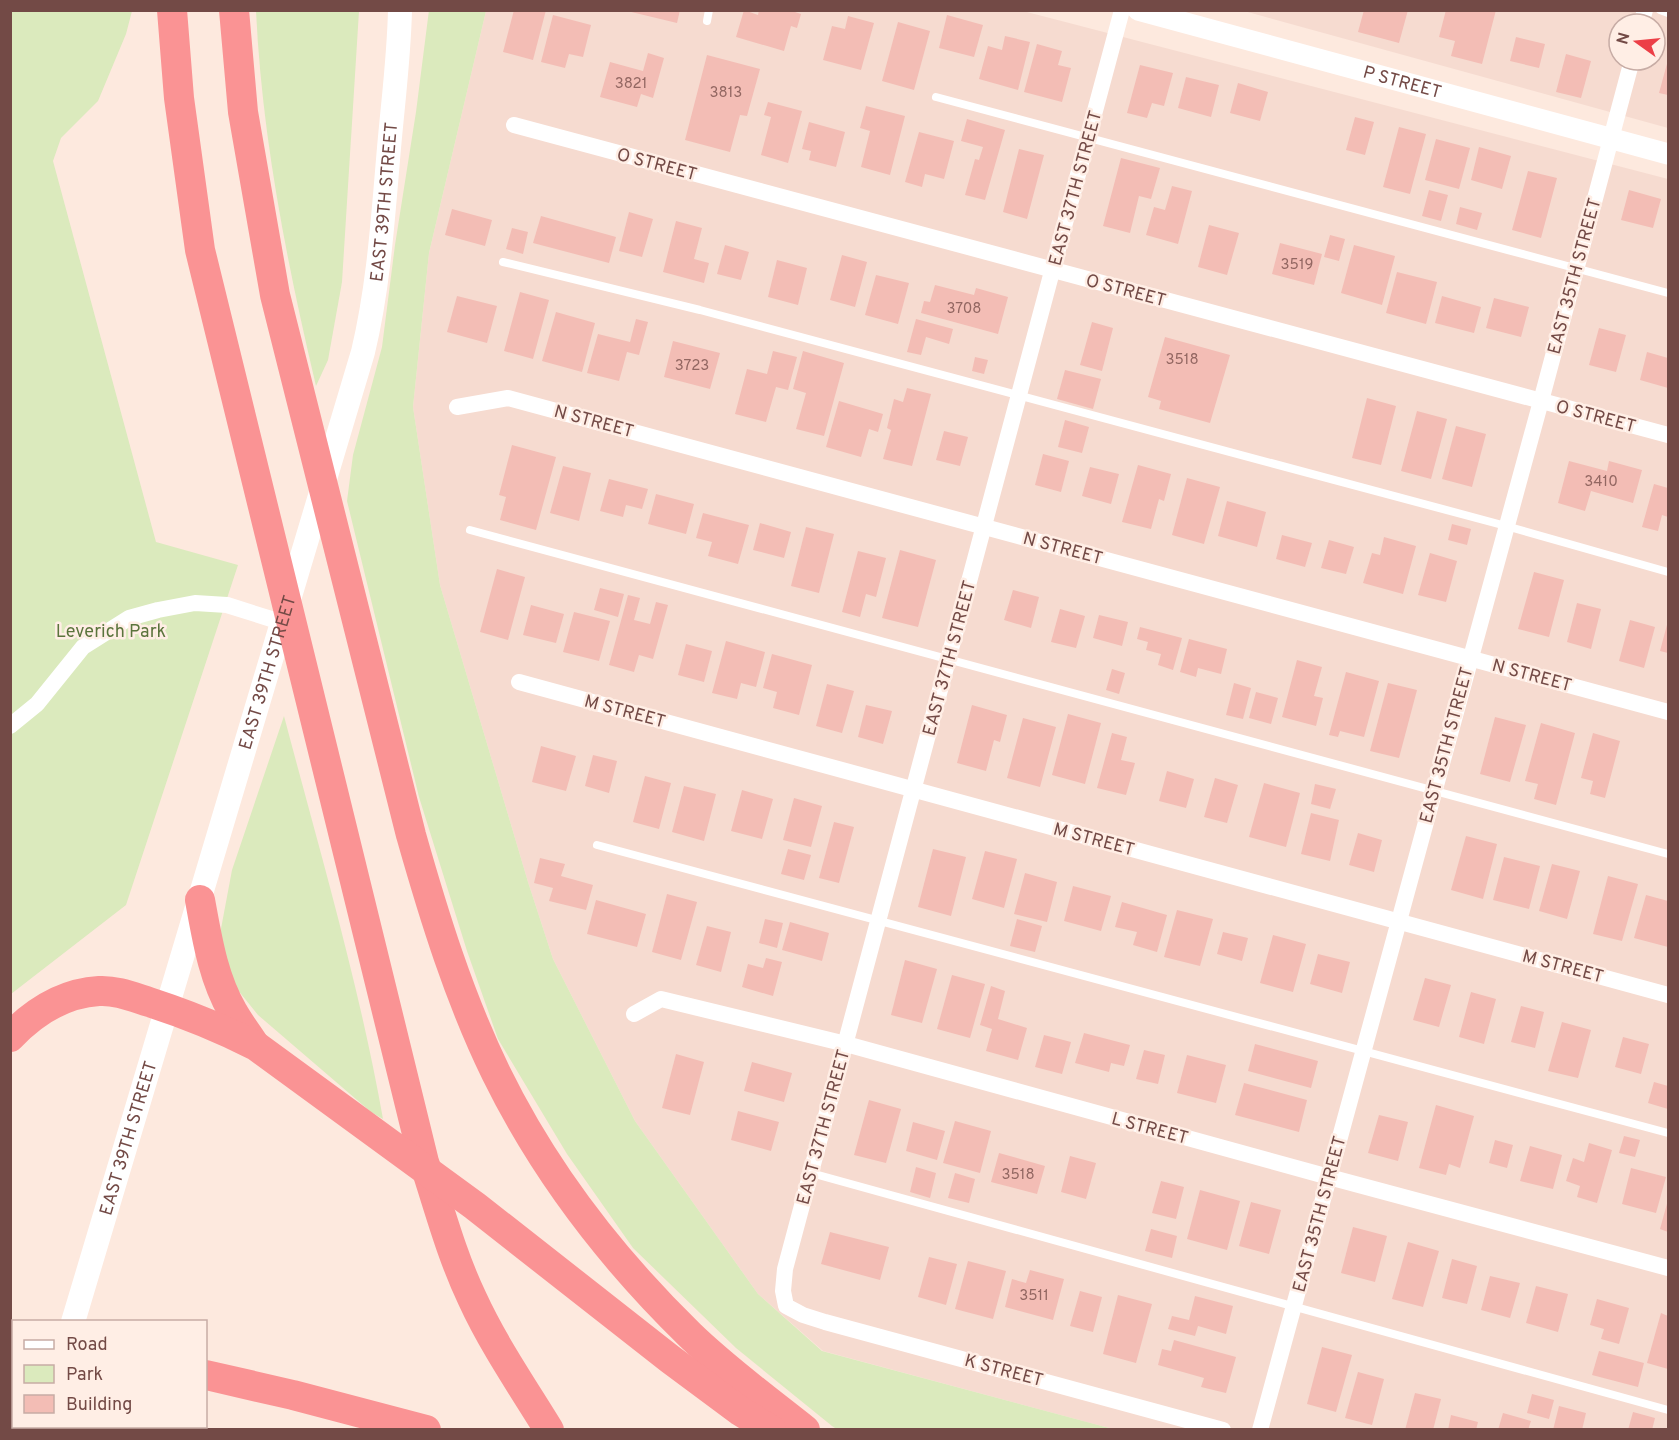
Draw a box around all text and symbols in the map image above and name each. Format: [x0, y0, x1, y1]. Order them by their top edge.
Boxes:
north arrow [1607, 12, 1667, 72]
text: N [1613, 30, 1636, 47]
street label: P STREET [1360, 62, 1444, 105]
house number: 3821 [615, 75, 647, 94]
house number: 3813 [710, 84, 742, 103]
street label: EAST 37TH STREET [1045, 108, 1108, 269]
street label: EAST 39TH STREET [366, 121, 404, 283]
street label: O STREET [614, 144, 699, 187]
street label: EAST 35TH STREET [1544, 196, 1607, 357]
house number: 3519 [1281, 256, 1313, 275]
street label: O STREET [1083, 270, 1168, 313]
house number: 3708 [946, 300, 982, 319]
house number: 3518 [1165, 351, 1199, 370]
house number: 3723 [675, 357, 709, 376]
street label: O STREET [1553, 396, 1638, 439]
street label: N STREET [551, 401, 636, 444]
house number: 3410 [1584, 473, 1618, 492]
street label: N STREET [1020, 528, 1105, 571]
street label: EAST 37TH STREET [919, 578, 982, 739]
street label: EAST 39TH STREET [235, 593, 303, 753]
park label: Leverich Park [56, 621, 166, 644]
street label: N STREET [1489, 655, 1574, 698]
street label: EAST 35TH STREET [1416, 665, 1479, 826]
street label: M STREET [581, 691, 668, 734]
street label: M STREET [1050, 819, 1137, 862]
street label: M STREET [1519, 946, 1606, 989]
street label: EAST 37TH STREET [793, 1047, 856, 1208]
street label: EAST 39TH STREET [95, 1059, 163, 1218]
street label: L STREET [1109, 1108, 1191, 1151]
street label: EAST 35TH STREET [1289, 1134, 1352, 1295]
house number: 3518 [1001, 1166, 1035, 1185]
house number: 3511 [1019, 1287, 1049, 1306]
legend [12, 1320, 207, 1428]
text: Road [66, 1334, 108, 1357]
street label: K STREET [962, 1350, 1046, 1393]
text: Park [66, 1364, 103, 1387]
text: Building [66, 1394, 132, 1417]

